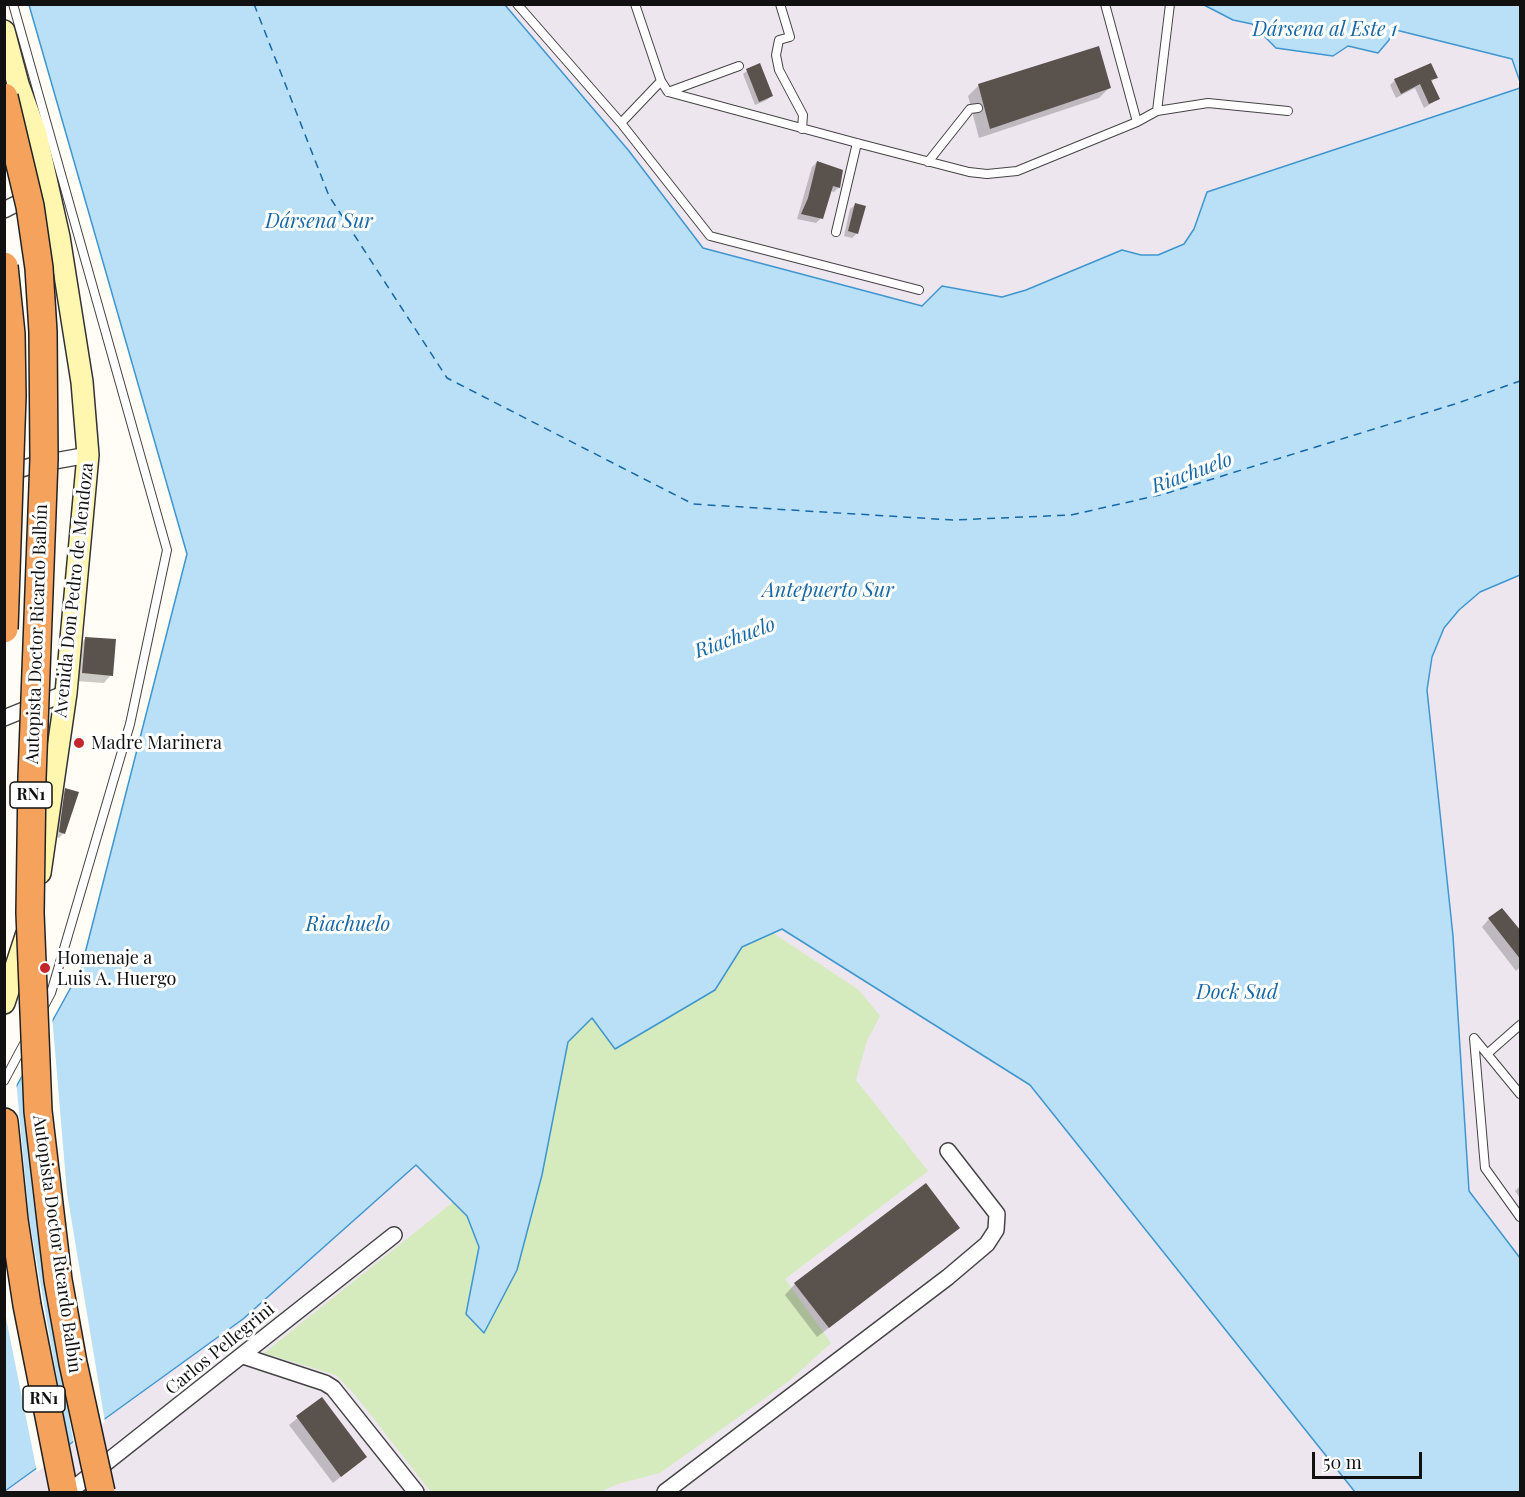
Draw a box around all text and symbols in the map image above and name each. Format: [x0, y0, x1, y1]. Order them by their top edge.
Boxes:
water label: Dársena al Este 1 [1253, 18, 1397, 42]
water label: Dársena Sur [265, 210, 373, 234]
water label: Riachuelo [1148, 447, 1236, 499]
street label: Avenida Don Pedro de Mendoza [50, 462, 98, 718]
street label: Autopista Doctor Ricardo Balbín [22, 504, 52, 764]
water label: Antepuerto Sur [762, 579, 894, 603]
water label: Riachuelo [691, 612, 779, 664]
place label: Madre Marinera [91, 732, 222, 754]
marker: Madre Marinera [72, 736, 86, 750]
road number: RN1 [10, 782, 52, 808]
water label: Riachuelo [306, 913, 390, 937]
place label: Homenaje a Luis A. Huergo [57, 947, 176, 990]
marker: Homenaje a Luis A. Huergo [38, 961, 52, 975]
water label: Dock Sud [1196, 981, 1278, 1005]
street label: Autopista Doctor Ricardo Balbín [28, 1114, 86, 1374]
street label: Carlos Pellegrini [161, 1298, 279, 1400]
road number: RN1 [23, 1386, 65, 1412]
scale bar [1315, 1440, 1424, 1478]
text: 50 m [1323, 1450, 1362, 1474]

